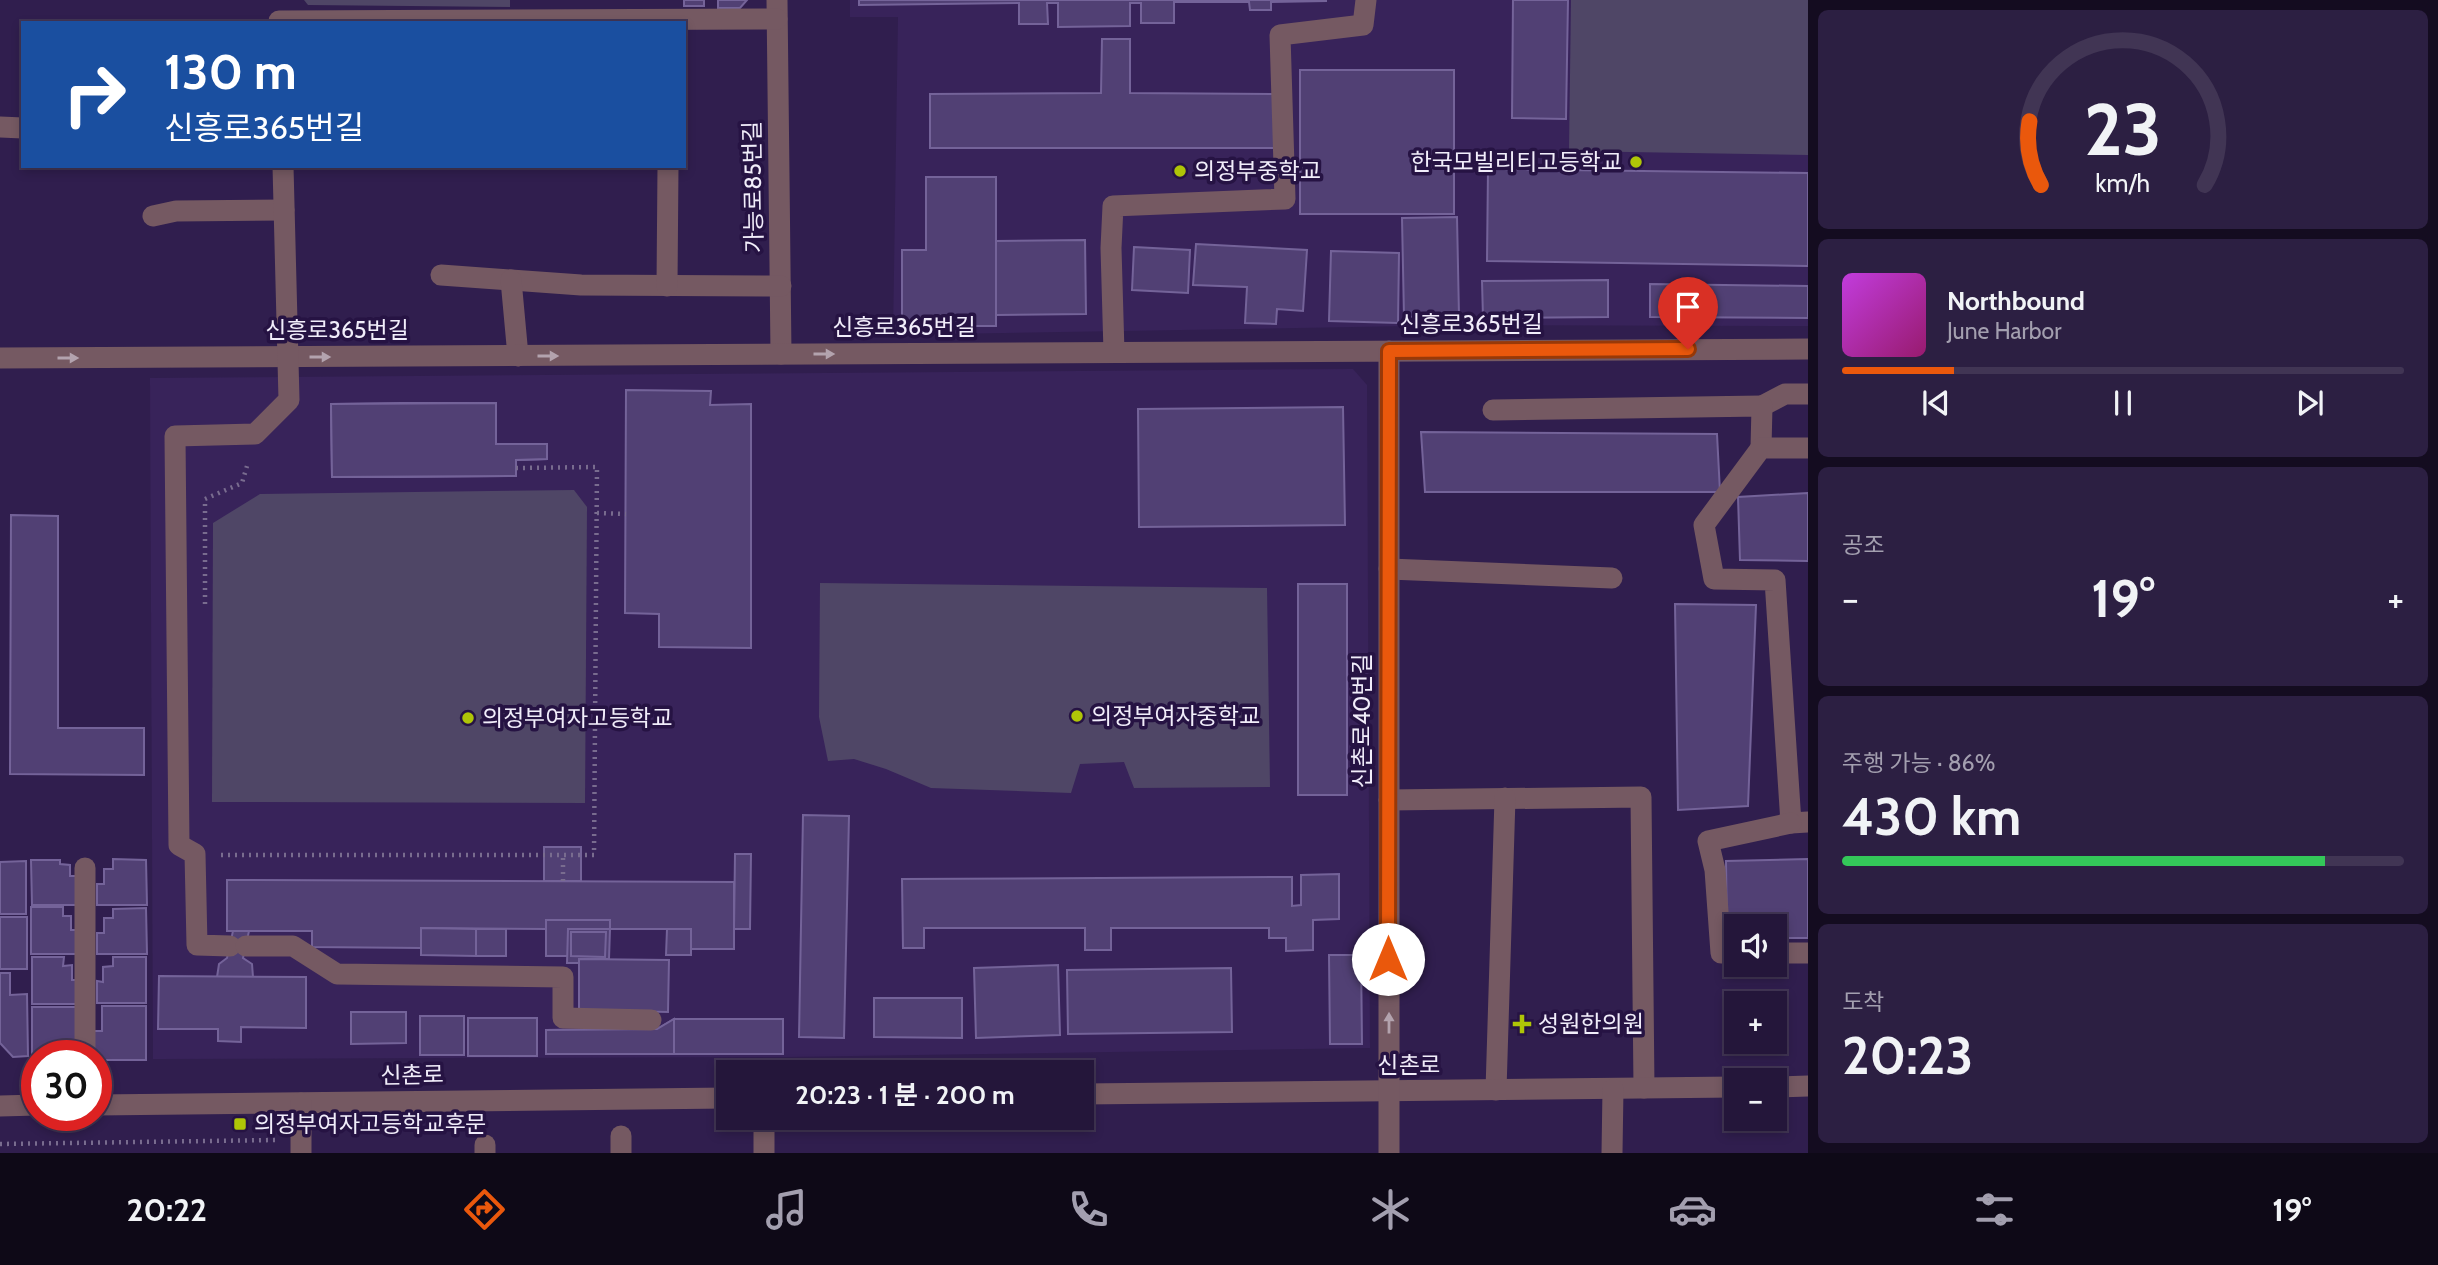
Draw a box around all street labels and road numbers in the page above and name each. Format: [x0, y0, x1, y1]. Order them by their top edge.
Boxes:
street label: 가능로85번길 [738, 121, 768, 253]
street label: 신흥로365번길 [1399, 310, 1543, 338]
street label: 신흥로365번길 [832, 313, 976, 341]
street label: 신흥로365번길 [265, 316, 409, 344]
street label: 신촌로40번길 [1348, 653, 1376, 789]
street label: 신촌로 [1377, 1051, 1441, 1079]
street label: 신촌로 [380, 1060, 444, 1090]

